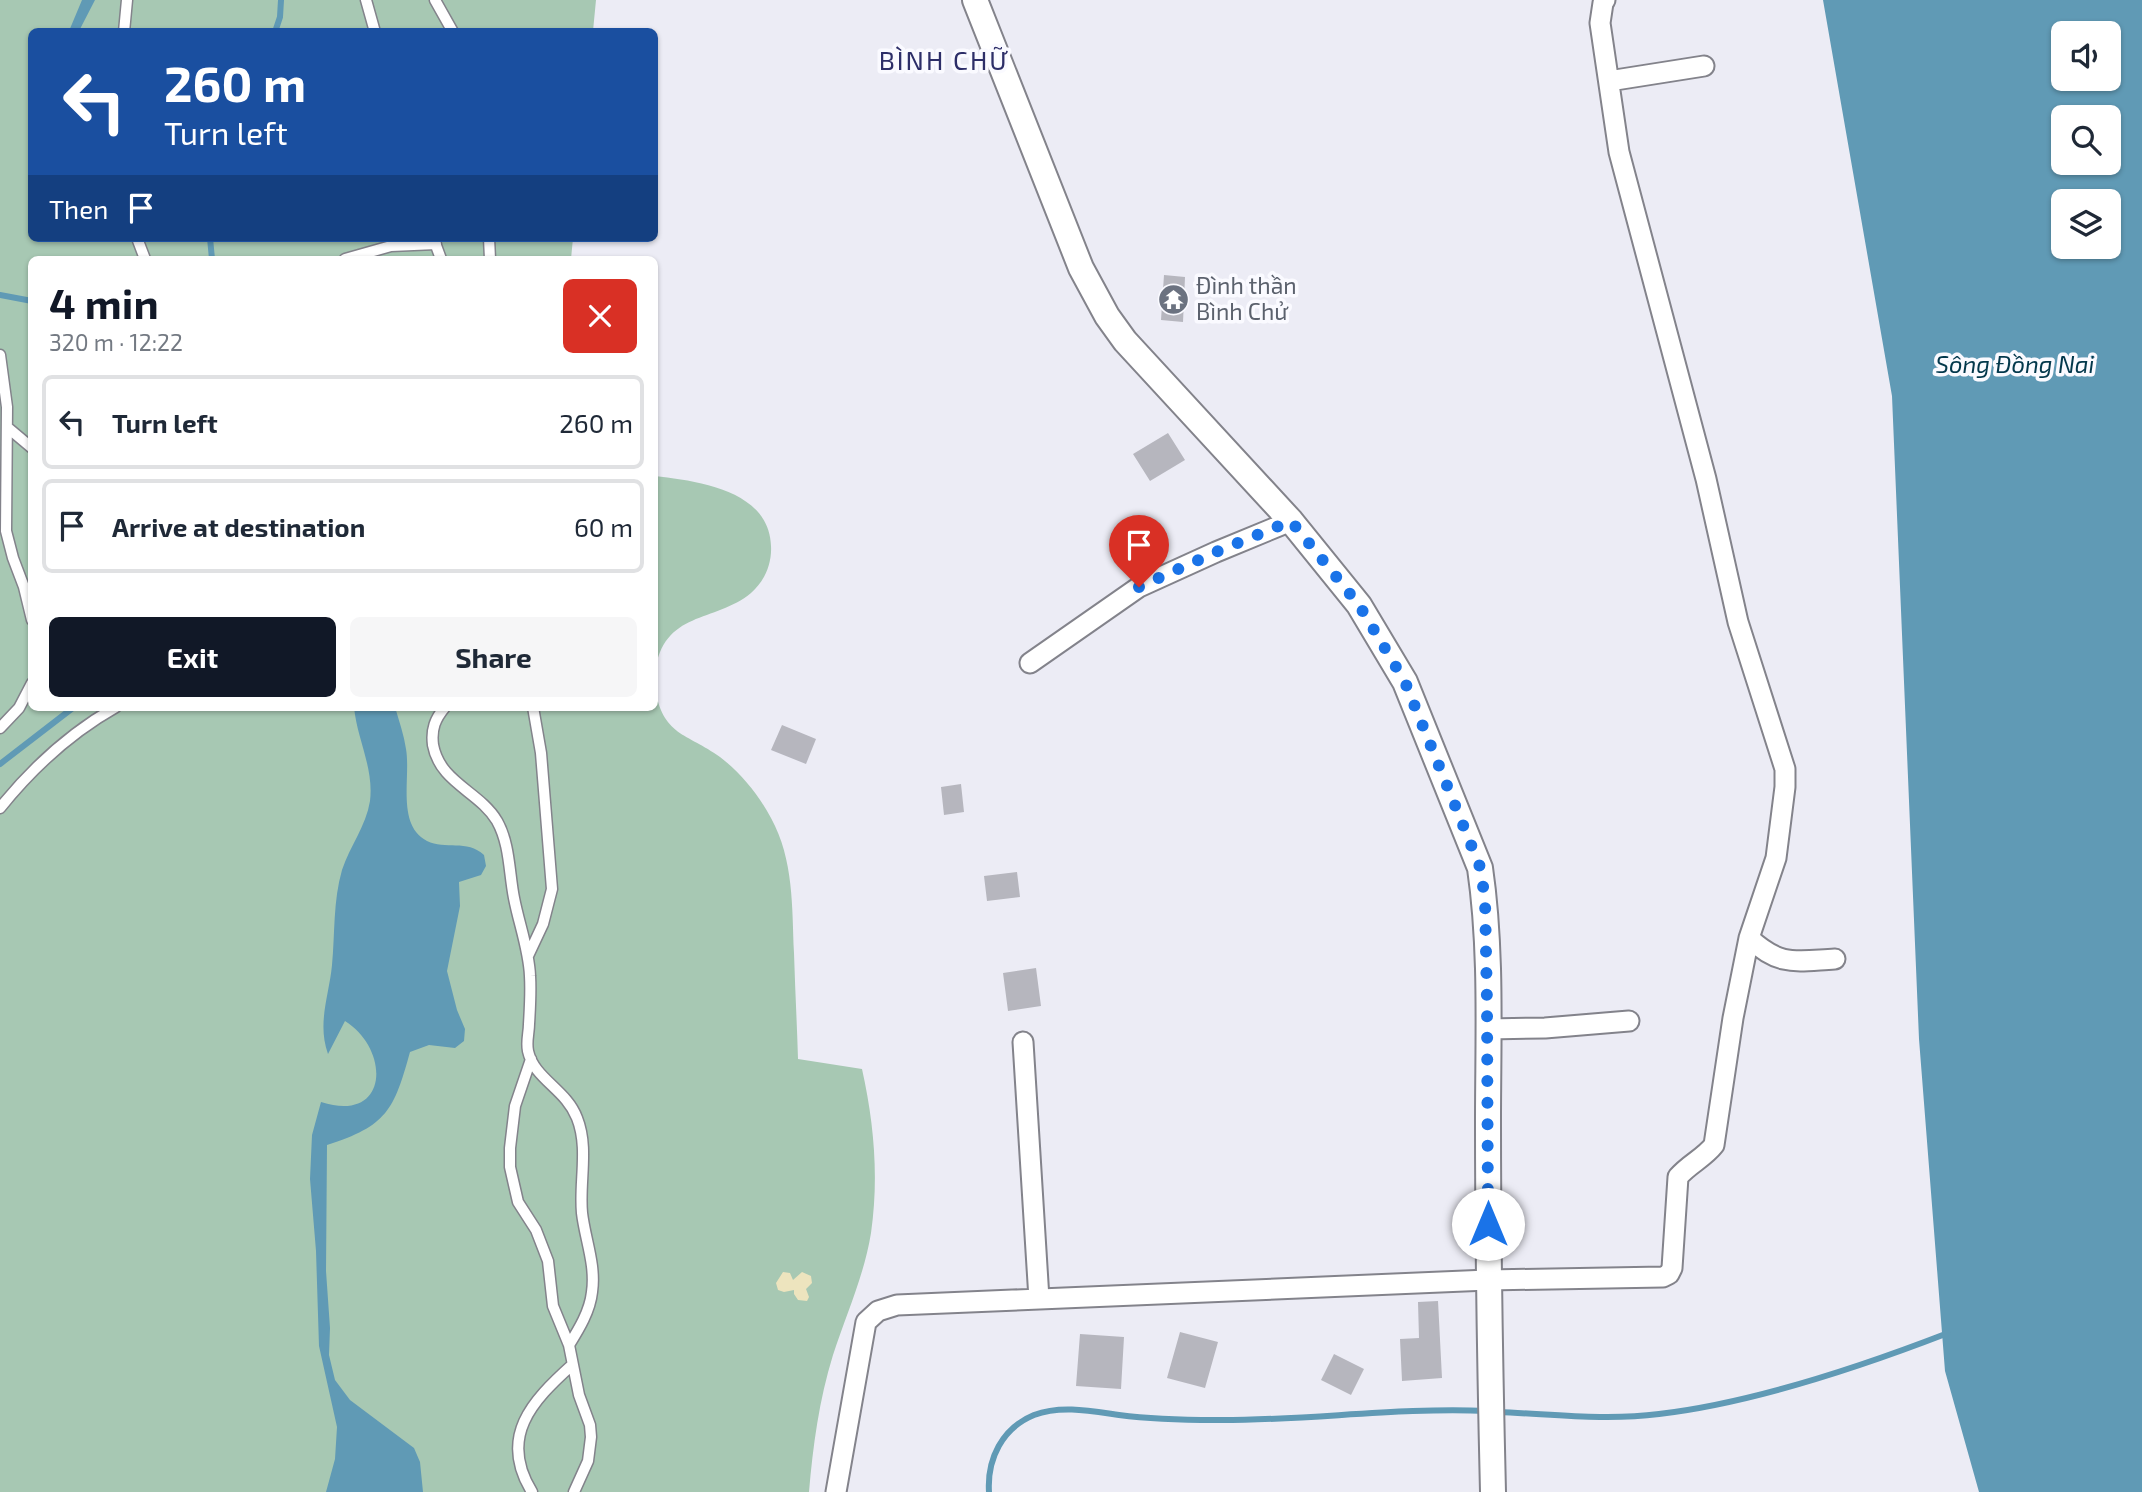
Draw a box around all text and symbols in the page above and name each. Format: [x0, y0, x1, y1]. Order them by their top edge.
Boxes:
map controls [2051, 21, 2121, 259]
button: sound [2051, 21, 2121, 91]
district label: BÌNH CHỮ [879, 44, 1009, 75]
text: 260 m [164, 53, 306, 112]
icon: left [49, 56, 140, 147]
button: search [2051, 105, 2121, 175]
text: Turn left [164, 113, 288, 151]
icon: arrive [122, 189, 160, 227]
button: layers [2051, 189, 2121, 259]
text: Then [49, 193, 108, 224]
place label: Đình thần Bình Chử [1196, 271, 1297, 325]
text: 4 min [49, 277, 159, 327]
button: close [563, 279, 637, 353]
temple icon: Đình thần Bình Chử [1156, 282, 1190, 316]
text: 320 m · 12:22 [49, 328, 183, 356]
water label: Sông Đồng Nai [1936, 349, 2095, 378]
icon: left [53, 403, 91, 441]
text: Turn left [112, 407, 218, 438]
text: 260 m [559, 407, 633, 438]
icon: arrive [53, 507, 91, 545]
text: Arrive at destination [112, 511, 365, 542]
text: 60 m [574, 511, 633, 542]
pin [1109, 515, 1169, 587]
icon: arrive [1120, 526, 1158, 564]
button: Exit [49, 617, 336, 697]
button: Share [350, 617, 637, 697]
position arrow [1451, 1187, 1525, 1261]

